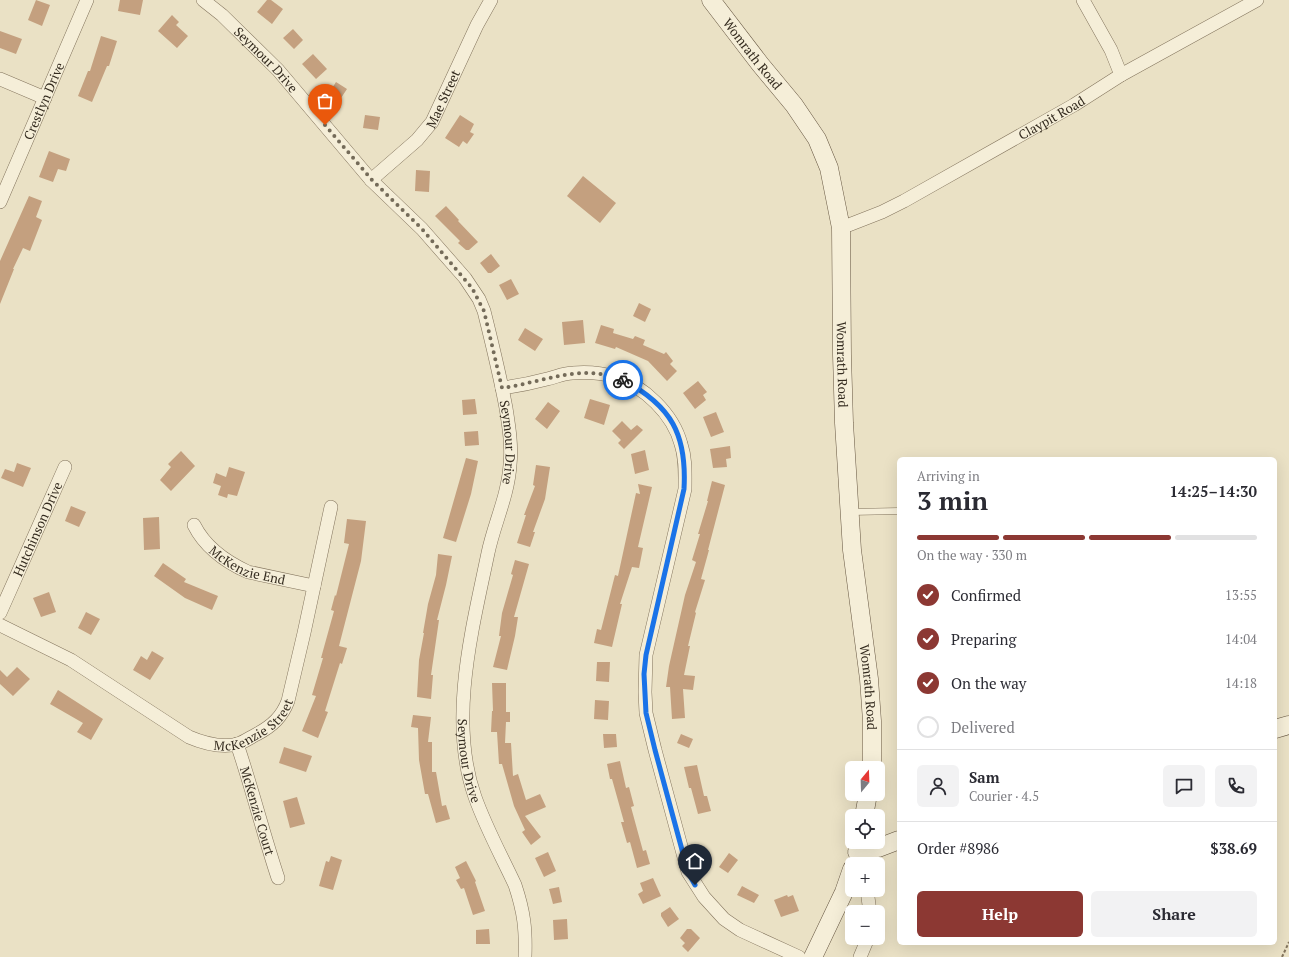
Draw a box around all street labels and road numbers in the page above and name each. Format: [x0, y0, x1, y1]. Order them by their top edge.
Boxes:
street label: Womrath Road [719, 14, 786, 93]
street label: Seymour Drive [230, 23, 302, 96]
street label: Crestlyn Drive [19, 59, 68, 143]
street label: Mae Street [422, 67, 464, 131]
street label: Claypit Road [1015, 91, 1088, 144]
street label: Womrath Road [833, 321, 853, 408]
street label: Seymour Drive [496, 399, 520, 486]
street label: Hutchinson Drive [8, 479, 66, 579]
street label: McKenzie End [205, 541, 287, 589]
street label: Womrath Road [856, 643, 881, 730]
street label: McKenzie Street [213, 696, 297, 755]
street label: Seymour Drive [454, 719, 485, 805]
street label: McKenzie Court [236, 764, 279, 858]

